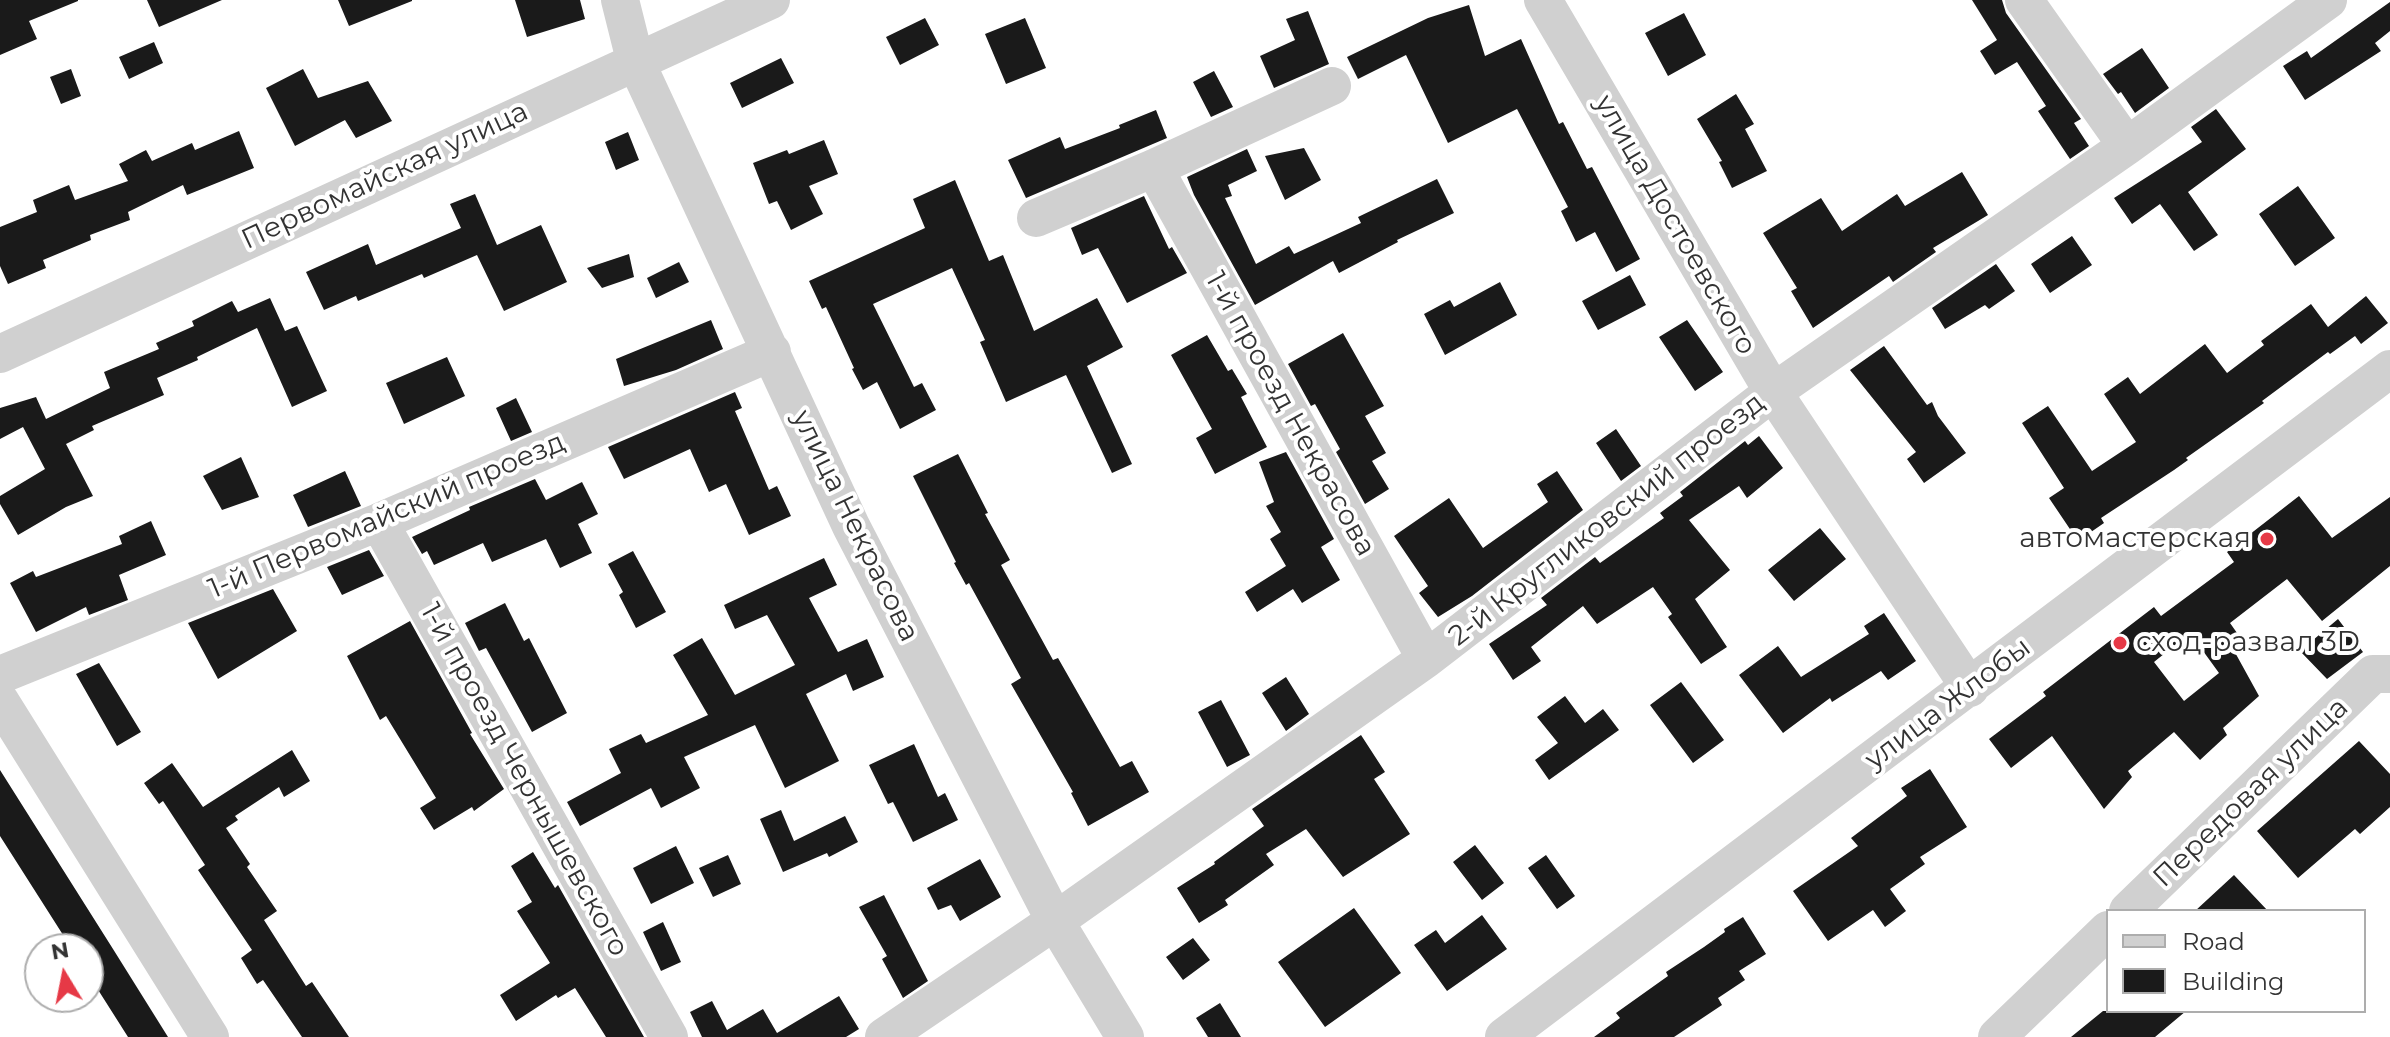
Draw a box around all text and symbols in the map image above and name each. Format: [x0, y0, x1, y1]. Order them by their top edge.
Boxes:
street label: улица Достоевского [1587, 89, 1763, 361]
street label: Первомайская улица [237, 95, 533, 257]
street label: 1-й проезд Некрасова [1198, 266, 1382, 562]
street label: 2-й Кругликовский проезд [1443, 386, 1771, 654]
street label: улица Некрасова [784, 405, 926, 647]
street label: 1-й Первомайский проезд [204, 426, 570, 606]
place label: автомастерская [2019, 522, 2251, 556]
marker: автомастерская [2258, 530, 2276, 548]
street label: 1-й проезд Чернышевского [413, 598, 635, 962]
place label: сход-развал 3D [2136, 626, 2360, 660]
street label: улица Жлобы [1859, 631, 2037, 777]
marker: сход-развал 3D [2111, 634, 2129, 652]
street label: Передовая улица [2147, 691, 2355, 895]
legend [2106, 909, 2366, 1013]
text: Road [2182, 927, 2245, 956]
north arrow [24, 933, 104, 1013]
text: N [49, 936, 71, 966]
text: Building [2182, 967, 2285, 996]

